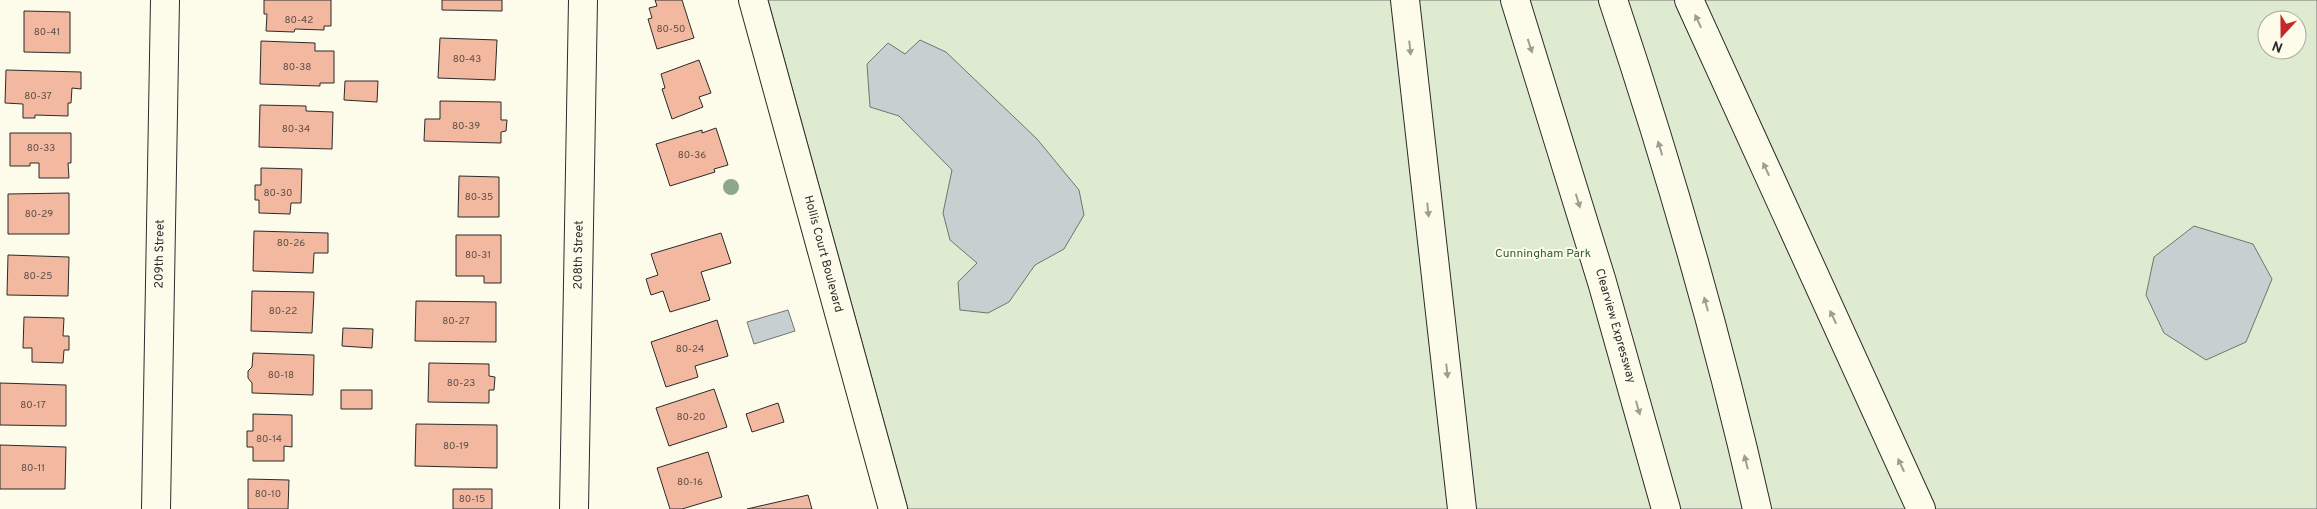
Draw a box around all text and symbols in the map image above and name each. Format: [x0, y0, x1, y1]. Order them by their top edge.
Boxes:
north arrow [2257, 10, 2307, 60]
house number: 80-42 [285, 14, 313, 27]
one-way arrow [1694, 14, 1702, 28]
house number: 80-50 [656, 23, 686, 36]
house number: 80-41 [34, 26, 60, 39]
text: N [2270, 36, 2286, 55]
one-way arrow [1527, 39, 1534, 54]
one-way arrow [1406, 41, 1414, 57]
house number: 80-43 [453, 53, 481, 66]
house number: 80-38 [283, 61, 311, 74]
house number: 80-37 [24, 90, 52, 103]
house number: 80-39 [452, 120, 480, 133]
house number: 80-34 [282, 123, 310, 136]
one-way arrow [1655, 141, 1663, 156]
house number: 80-33 [27, 142, 55, 155]
house number: 80-36 [678, 149, 706, 162]
one-way arrow [1761, 162, 1769, 176]
house number: 80-30 [264, 187, 292, 200]
house number: 80-35 [465, 191, 493, 204]
street label: Hollis Court Boulevard [800, 194, 846, 314]
one-way arrow [1575, 194, 1583, 209]
one-way arrow [1424, 202, 1432, 218]
house number: 80-29 [25, 208, 53, 221]
street label: 209th Street [151, 219, 169, 289]
street label: 208th Street [570, 220, 588, 290]
house number: 80-26 [277, 237, 305, 250]
park label: Cunningham Park [1495, 246, 1591, 262]
house number: 80-31 [465, 249, 491, 262]
street label: Clearview Expressway [1591, 267, 1639, 385]
house number: 80-25 [24, 270, 52, 283]
one-way arrow [1701, 297, 1709, 312]
house number: 80-22 [269, 305, 297, 318]
one-way arrow [1829, 310, 1837, 324]
house number: 80-27 [442, 315, 470, 328]
house number: 80-24 [676, 343, 704, 356]
one-way arrow [1443, 364, 1451, 380]
house number: 80-18 [268, 369, 294, 382]
house number: 80-23 [447, 377, 475, 390]
house number: 80-17 [20, 399, 46, 412]
one-way arrow [1634, 400, 1642, 416]
house number: 80-20 [677, 411, 705, 424]
house number: 80-14 [256, 433, 282, 446]
house number: 80-19 [443, 440, 469, 453]
one-way arrow [1742, 454, 1750, 469]
one-way arrow [1896, 458, 1904, 472]
house number: 80-11 [21, 462, 45, 475]
house number: 80-16 [677, 476, 703, 489]
house number: 80-10 [255, 488, 281, 501]
house number: 80-15 [459, 493, 485, 506]

